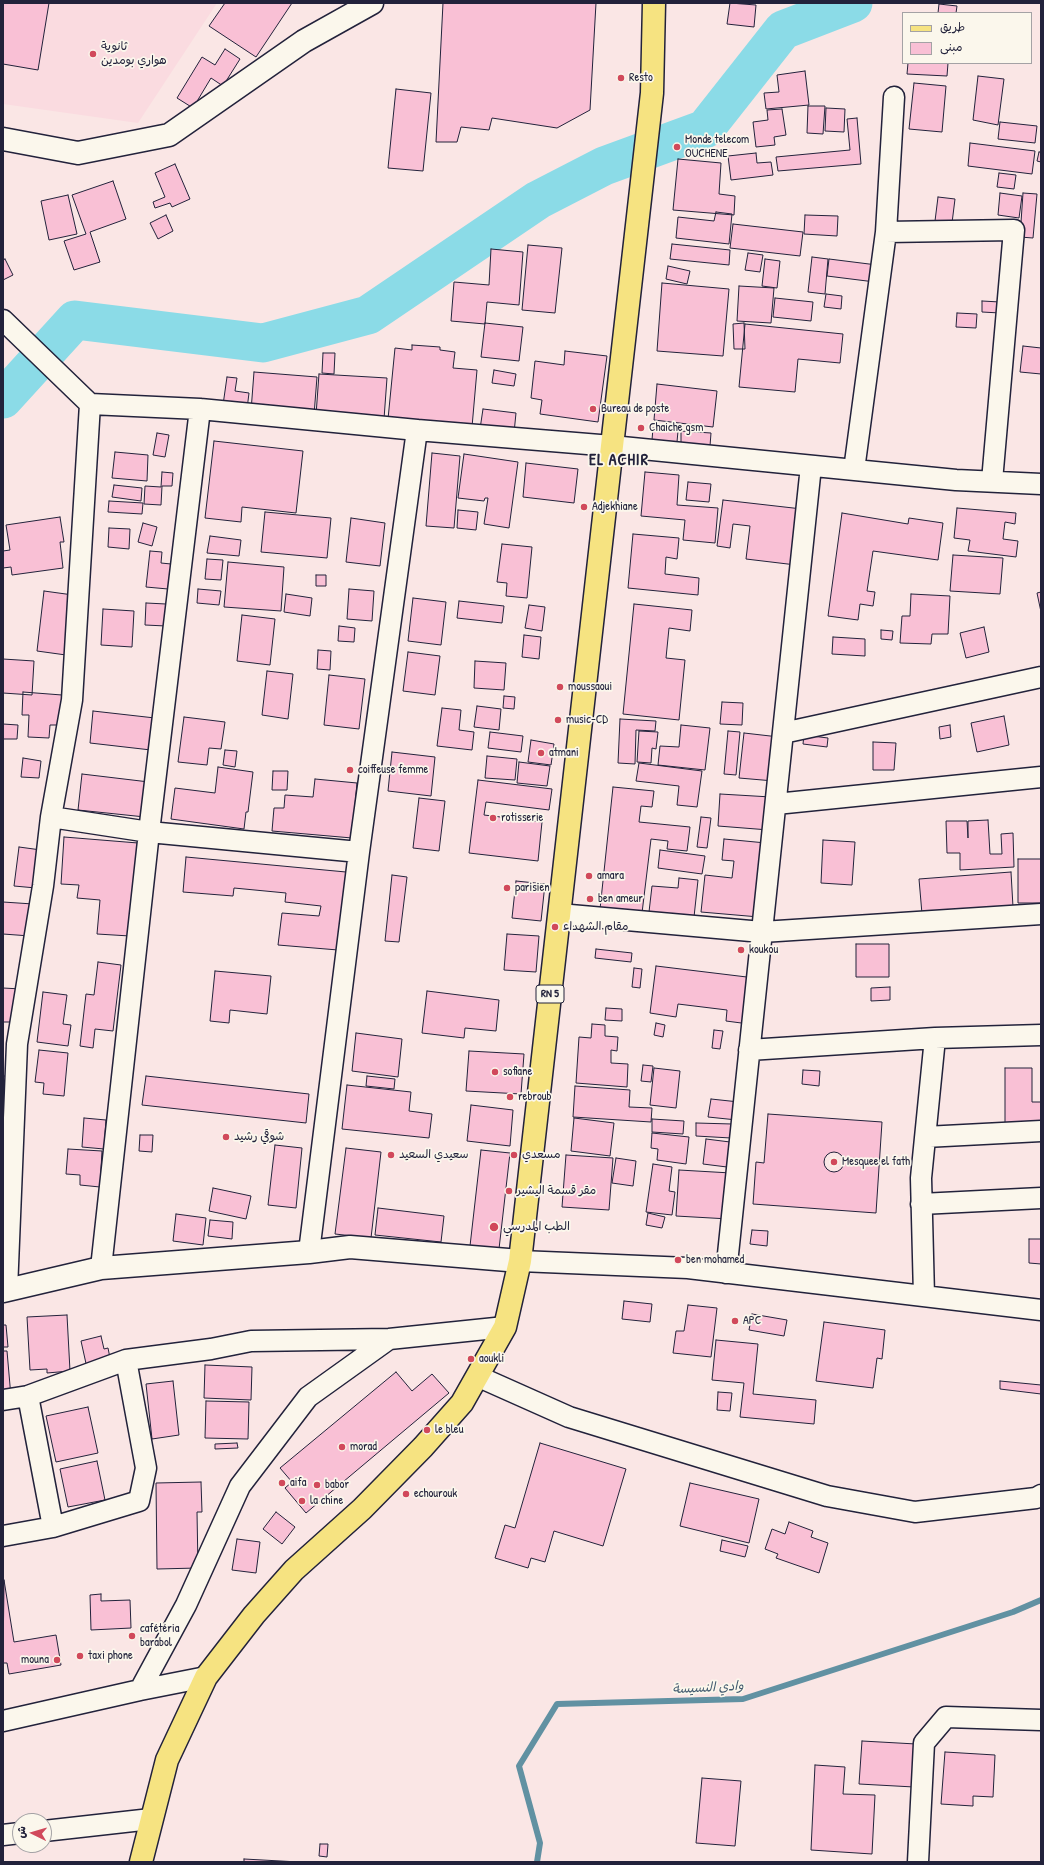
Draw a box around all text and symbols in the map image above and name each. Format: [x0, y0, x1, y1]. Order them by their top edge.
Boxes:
legend [902, 12, 1032, 64]
text: طريق [940, 18, 965, 35]
text: مبنى [940, 38, 963, 55]
place label: ثانوية هواري بومدين [101, 40, 167, 68]
marker: ثانوية هواري بومدين [88, 49, 98, 59]
place label: Resto [629, 71, 653, 85]
marker: Resto [616, 73, 626, 83]
place label: Monde telecom OUCHENE [685, 133, 749, 161]
marker: Monde telecom OUCHENE [672, 142, 682, 152]
place label: Bureau de poste [601, 402, 669, 416]
marker: Bureau de poste [588, 404, 598, 414]
place label: Chaiche gsm [649, 421, 703, 435]
marker: Chaiche gsm [636, 423, 646, 433]
district label: EL ACHIR [589, 451, 649, 471]
place label: Adjekhiane [592, 500, 638, 514]
marker: Adjekhiane [579, 502, 589, 512]
place label: moussaoui [568, 680, 612, 694]
marker: moussaoui [555, 682, 565, 692]
place label: music-CD [566, 713, 608, 727]
marker: music-CD [553, 715, 563, 725]
place label: atmani [549, 746, 579, 760]
marker: atmani [536, 748, 546, 758]
place label: coiffeuse femme [358, 763, 428, 777]
marker: coiffeuse femme [345, 765, 355, 775]
place label: rotisserie [501, 811, 543, 825]
marker: rotisserie [488, 813, 498, 823]
place label: amara [597, 869, 624, 883]
marker: amara [584, 871, 594, 881]
place label: parisien [515, 881, 550, 895]
marker: parisien [502, 883, 512, 893]
place label: ben ameur [598, 892, 643, 906]
marker: ben ameur [585, 894, 595, 904]
place label: مقام الشهداء [563, 920, 628, 934]
marker: مقام الشهداء [550, 922, 560, 932]
place label: koukou [749, 943, 778, 957]
marker: koukou [736, 945, 746, 955]
road number: RN 5 [536, 985, 564, 1003]
place label: sofiane [503, 1065, 532, 1079]
marker: sofiane [490, 1067, 500, 1077]
place label: rebroub [518, 1090, 552, 1104]
marker: rebroub [505, 1092, 515, 1102]
place label: شوقي رشيد [234, 1130, 284, 1144]
marker: شوقي رشيد [221, 1132, 231, 1142]
place label: سعيدي السعيد [399, 1148, 468, 1162]
place label: مسعدي [522, 1148, 560, 1162]
marker: سعيدي السعيد [386, 1150, 396, 1160]
marker: مسعدي [509, 1150, 519, 1160]
place label: Mesquee el fath [842, 1155, 910, 1169]
marker: Mesquee el fath [829, 1157, 839, 1167]
place label: مقر قسمة اليشير [517, 1184, 596, 1198]
marker: مقر قسمة اليشير [504, 1186, 514, 1196]
place label: الطب المدرسي [503, 1220, 570, 1234]
marker: الطب المدرسي [488, 1221, 500, 1233]
place label: ben mohamed [686, 1253, 744, 1267]
marker: ben mohamed [673, 1255, 683, 1265]
place label: APC [743, 1314, 761, 1328]
marker: APC [730, 1316, 740, 1326]
place label: aoukli [479, 1352, 504, 1366]
marker: aoukli [466, 1354, 476, 1364]
place label: le bleu [435, 1423, 463, 1437]
marker: le bleu [422, 1425, 432, 1435]
place label: morad [350, 1440, 377, 1454]
marker: morad [337, 1442, 347, 1452]
place label: aifa [290, 1476, 306, 1490]
marker: aifa [277, 1478, 287, 1488]
place label: babor [325, 1478, 349, 1492]
marker: babor [312, 1480, 322, 1490]
place label: echourouk [414, 1487, 457, 1501]
marker: echourouk [401, 1489, 411, 1499]
place label: la chine [310, 1494, 343, 1508]
marker: la chine [297, 1496, 307, 1506]
place label: cafétéria barabol [140, 1622, 179, 1650]
marker: cafétéria barabol [127, 1631, 137, 1641]
place label: taxi phone [88, 1649, 133, 1663]
marker: taxi phone [75, 1651, 85, 1661]
place label: mouna [21, 1653, 49, 1667]
marker: mouna [52, 1655, 62, 1665]
water label: وادي النسيسة [672, 1678, 744, 1698]
north arrow [12, 1813, 52, 1853]
text: ش [14, 1825, 29, 1839]

